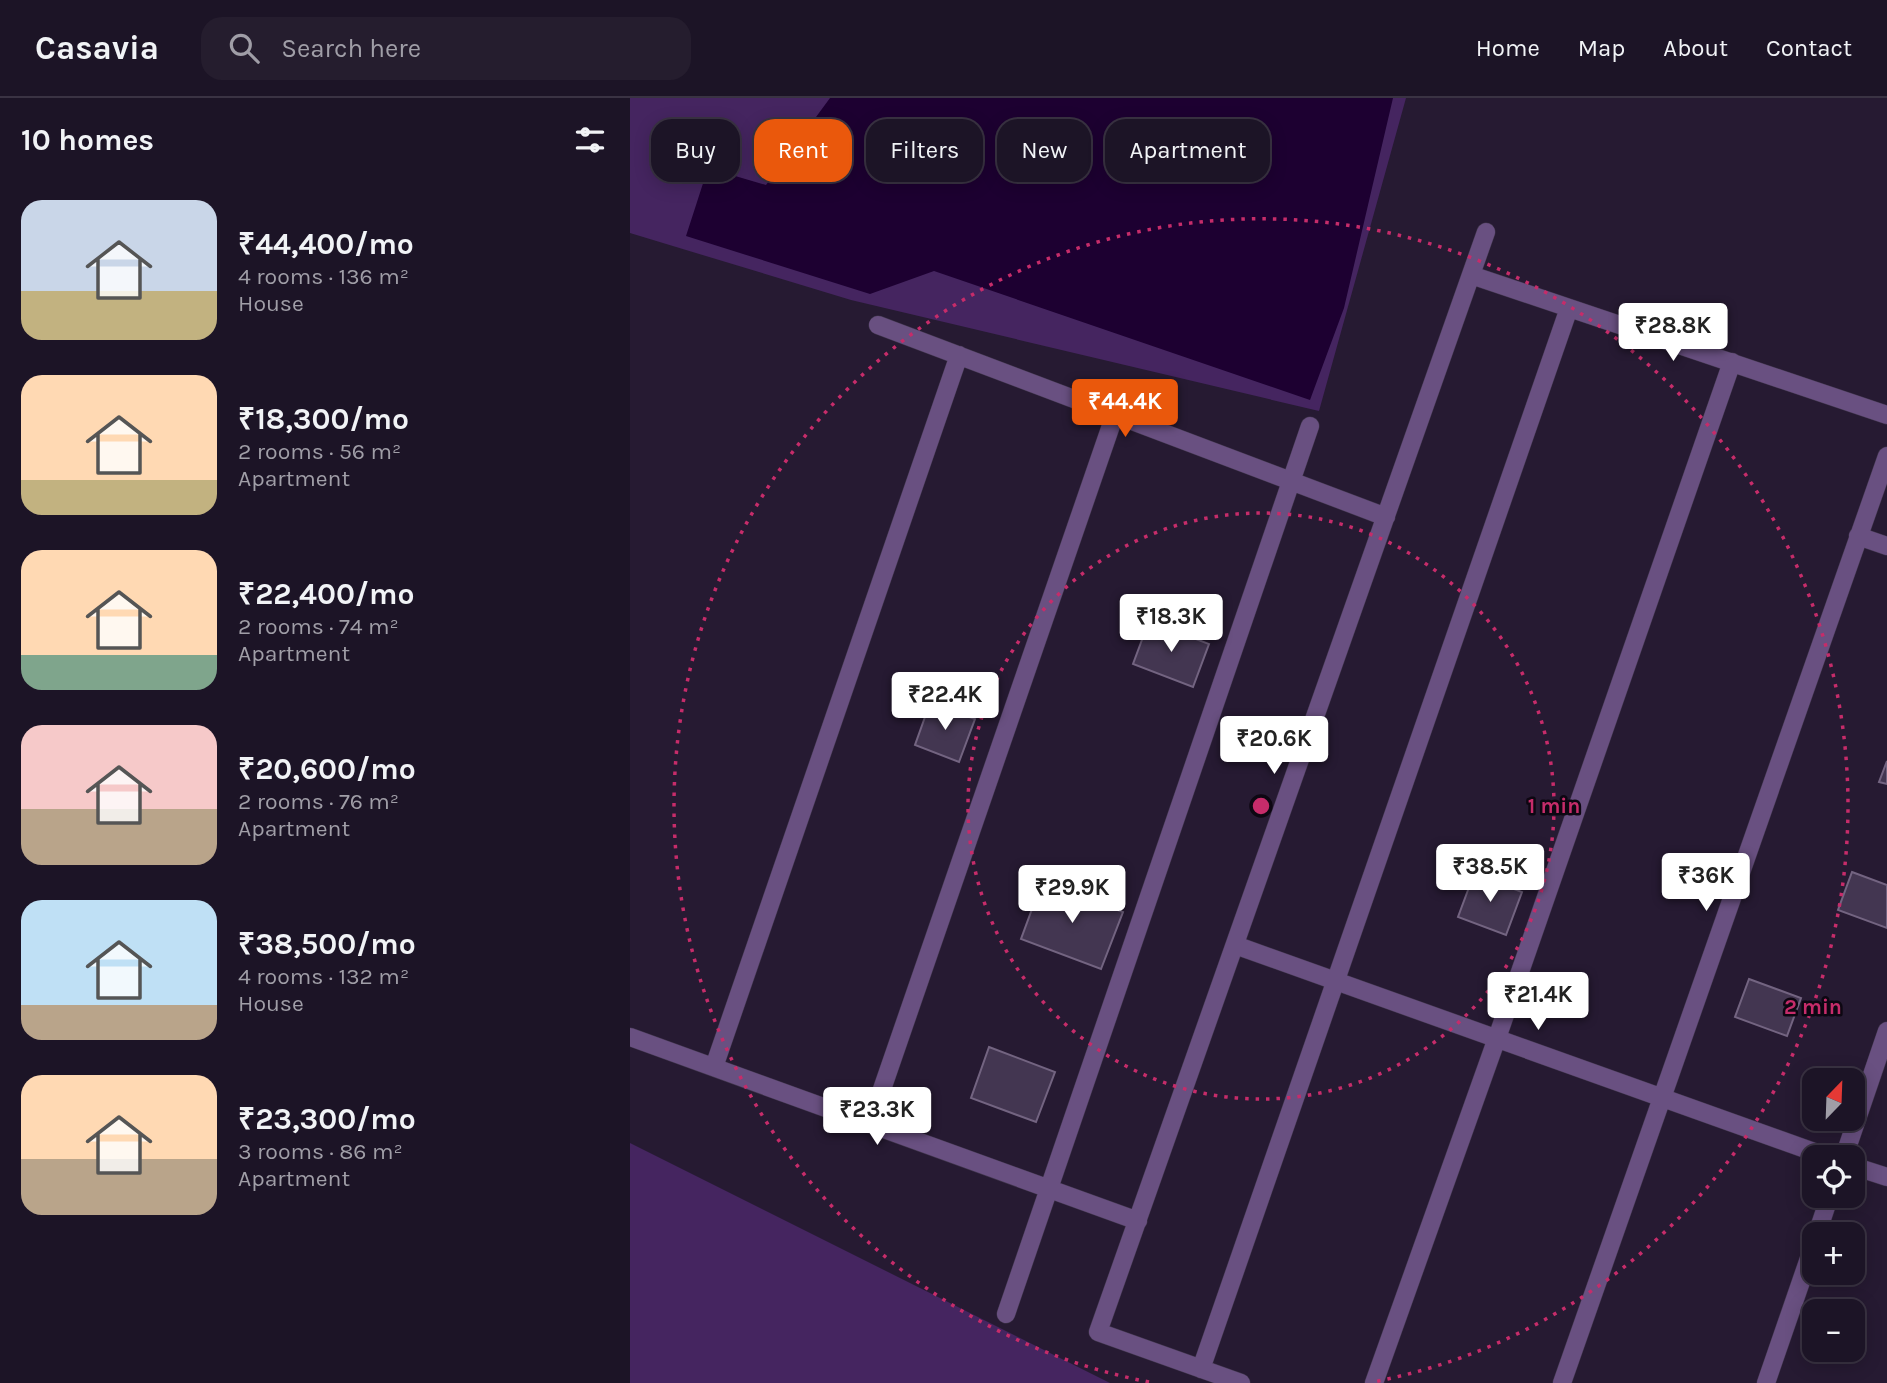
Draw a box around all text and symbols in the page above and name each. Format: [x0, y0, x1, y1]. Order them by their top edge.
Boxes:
search box [201, 17, 691, 80]
text: Casavia [35, 29, 159, 67]
icon: search [225, 29, 263, 67]
text: Search here [281, 33, 421, 64]
text: Home [1476, 34, 1540, 62]
text: Map [1578, 34, 1625, 62]
text: About [1663, 34, 1728, 62]
text: Contact [1766, 34, 1852, 62]
chip: Buy [651, 119, 740, 182]
chip: Rent [754, 119, 852, 182]
chip: Filters [866, 119, 983, 182]
chip: New [997, 119, 1091, 182]
chip: Apartment [1105, 119, 1270, 182]
icon: filters [571, 121, 609, 159]
text: 10 homes [21, 122, 154, 158]
text: ₹44,400/mo [238, 226, 414, 262]
icon: home [77, 228, 161, 312]
text: 4 rooms · 136 m² [238, 263, 409, 290]
text: House [238, 290, 304, 317]
pin: ₹28.8K [1616, 303, 1730, 363]
text: ₹28.8K [1635, 312, 1711, 339]
pin: ₹44.4K [1068, 380, 1182, 439]
text: ₹44.4K [1088, 388, 1162, 415]
text: ₹18,300/mo [238, 401, 409, 437]
icon: home [77, 403, 161, 487]
text: 2 rooms · 56 m² [238, 438, 401, 465]
text: Apartment [238, 465, 350, 492]
text: ₹22,400/mo [238, 576, 414, 612]
icon: home [77, 578, 161, 662]
pin: ₹18.3K [1114, 594, 1228, 654]
text: ₹18.3K [1136, 603, 1206, 630]
text: 2 rooms · 74 m² [238, 613, 399, 640]
text: Apartment [238, 640, 350, 667]
pin: ₹22.4K [888, 672, 1002, 732]
text: ₹22.4K [908, 681, 982, 708]
pin: ₹20.6K [1217, 716, 1331, 776]
text: ₹20.6K [1236, 725, 1312, 752]
text: ₹20,600/mo [238, 751, 416, 787]
icon: home [77, 753, 161, 837]
text: 2 rooms · 76 m² [238, 788, 399, 815]
centre of rings [1249, 794, 1273, 818]
text: 1 min [1528, 794, 1580, 818]
text: Apartment [238, 815, 350, 842]
pin: ₹38.5K [1433, 844, 1547, 904]
text: ₹38.5K [1452, 853, 1528, 880]
pin: ₹36K [1665, 854, 1747, 913]
text: ₹36K [1678, 862, 1734, 889]
pin: ₹29.9K [1015, 866, 1129, 925]
text: ₹29.9K [1034, 874, 1110, 901]
text: ₹38,500/mo [238, 926, 416, 962]
icon: home [77, 928, 161, 1012]
text: 4 rooms · 132 m² [238, 963, 409, 990]
pin: ₹21.4K [1481, 972, 1595, 1032]
text: ₹21.4K [1504, 981, 1572, 1008]
text: House [238, 990, 304, 1017]
text: 2 min [1784, 995, 1842, 1019]
north arrow [1802, 1068, 1866, 1130]
map controls [1802, 1068, 1865, 1362]
pin: ₹23.3K [820, 1088, 934, 1147]
text: ₹23.3K [839, 1096, 915, 1123]
text: ₹23,300/mo [238, 1101, 416, 1137]
icon: home [77, 1103, 161, 1187]
text: 3 rooms · 86 m² [238, 1138, 403, 1165]
button: locate [1802, 1145, 1865, 1208]
text: Apartment [238, 1165, 350, 1192]
button: + [1802, 1222, 1865, 1285]
button: − [1802, 1299, 1865, 1362]

